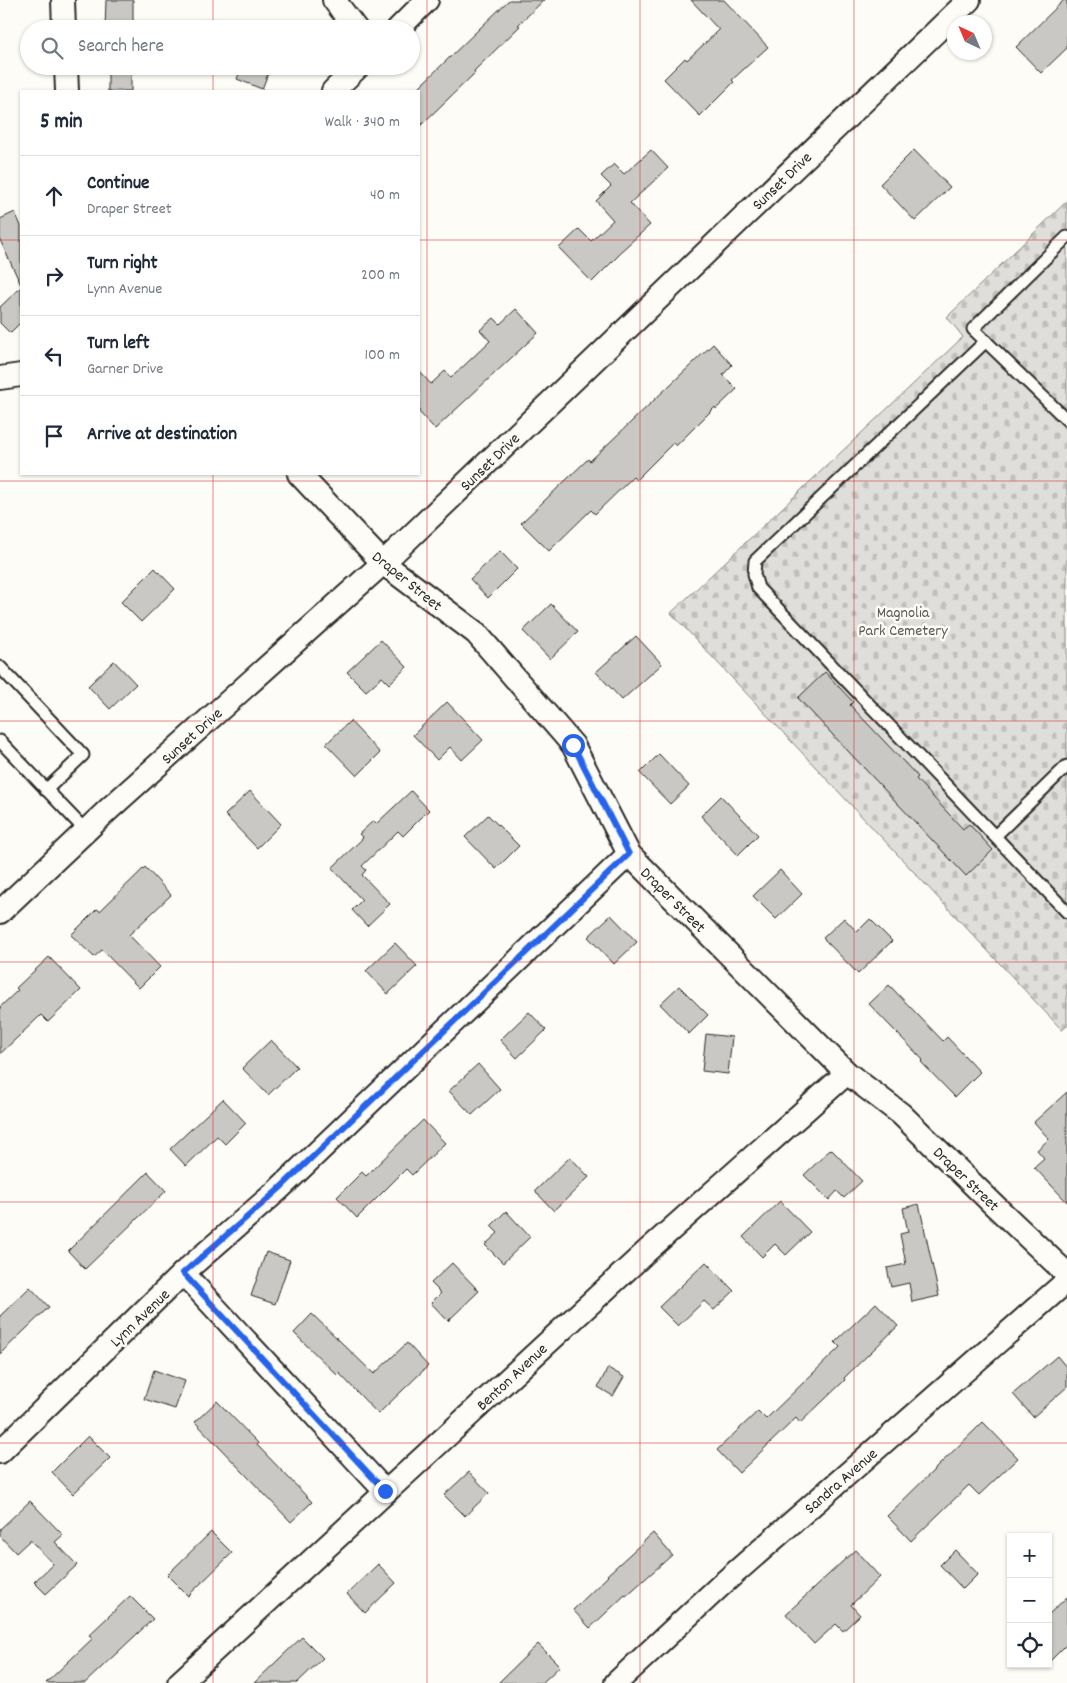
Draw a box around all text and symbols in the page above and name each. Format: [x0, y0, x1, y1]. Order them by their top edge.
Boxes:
north arrow [947, 15, 992, 60]
search box [20, 20, 420, 75]
icon: search [38, 34, 66, 62]
text: Search here [78, 34, 164, 61]
text: 5 min [40, 108, 83, 138]
text: Walk · 340 m [325, 111, 400, 134]
street label: Sunset Drive [748, 147, 818, 216]
text: Continue [87, 171, 149, 198]
icon: ahead [40, 182, 68, 210]
text: 40 m [370, 184, 400, 207]
text: Draper Street [87, 198, 172, 221]
text: Turn right [87, 251, 158, 278]
icon: right [40, 262, 68, 290]
text: 200 m [361, 264, 400, 287]
text: Lynn Avenue [87, 278, 162, 301]
text: Turn left [87, 331, 150, 358]
icon: left [40, 342, 68, 370]
text: 100 m [364, 344, 400, 367]
text: Garner Drive [87, 358, 163, 381]
icon: arrive [40, 422, 68, 450]
text: Arrive at destination [87, 422, 237, 449]
street label: Sunset Drive [456, 428, 526, 497]
street label: Draper Street [366, 546, 447, 618]
park label: Magnolia Park Cemetery [858, 602, 948, 643]
street label: Sunset Drive [157, 703, 228, 771]
route start [562, 734, 585, 757]
street label: Draper Street [634, 863, 710, 939]
street label: Draper Street [927, 1142, 1004, 1218]
street label: Lynn Avenue [106, 1284, 176, 1353]
street label: Benton Avenue [472, 1339, 553, 1417]
street label: Sandra Avenue [800, 1444, 883, 1520]
route end [374, 1480, 397, 1503]
map controls [1007, 1533, 1052, 1668]
button: + [1007, 1533, 1052, 1578]
button: − [1007, 1578, 1052, 1623]
button: locate [1007, 1623, 1052, 1668]

